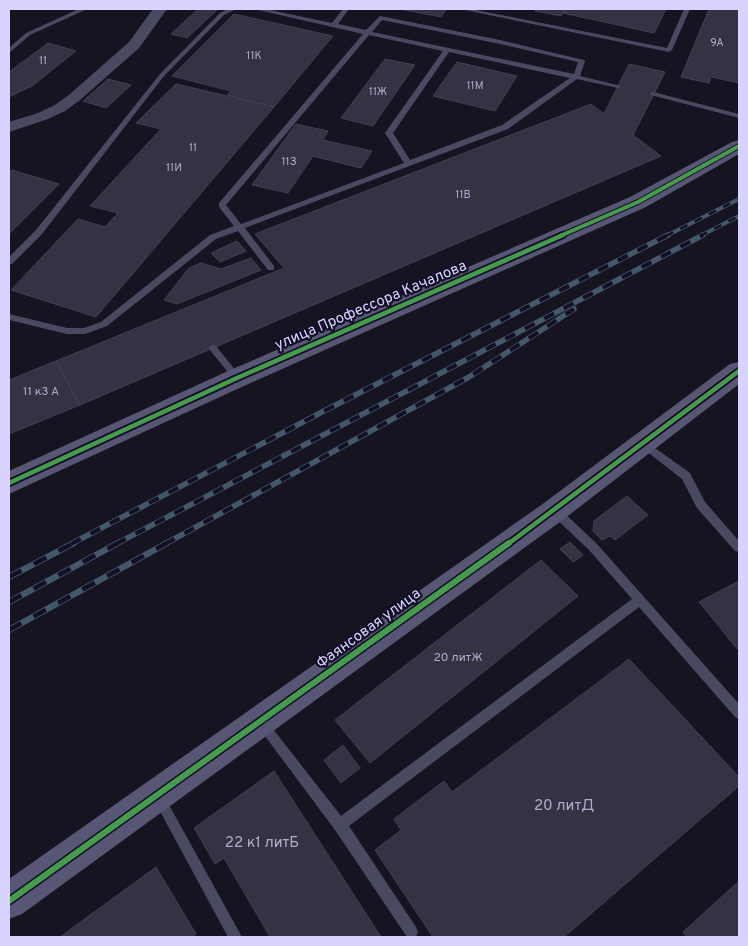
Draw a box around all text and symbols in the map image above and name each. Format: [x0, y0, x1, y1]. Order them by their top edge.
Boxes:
house number: 9А [710, 36, 724, 50]
house number: 11К [246, 49, 262, 63]
house number: 11 [39, 54, 47, 68]
house number: 11М [466, 79, 484, 93]
house number: 11Ж [369, 85, 387, 99]
house number: 11 [189, 141, 197, 155]
house number: 11З [281, 155, 297, 169]
house number: 11И [166, 161, 182, 175]
house number: 11В [455, 188, 471, 202]
street label: улица Профессора Качалова [272, 257, 470, 355]
house number: 11 к3 А [23, 384, 59, 400]
street label: Фаянсовая улица [313, 585, 425, 673]
house number: 20 литЖ [433, 650, 483, 666]
house number: 20 литД [534, 797, 594, 816]
house number: 22 к1 литБ [225, 834, 299, 853]

